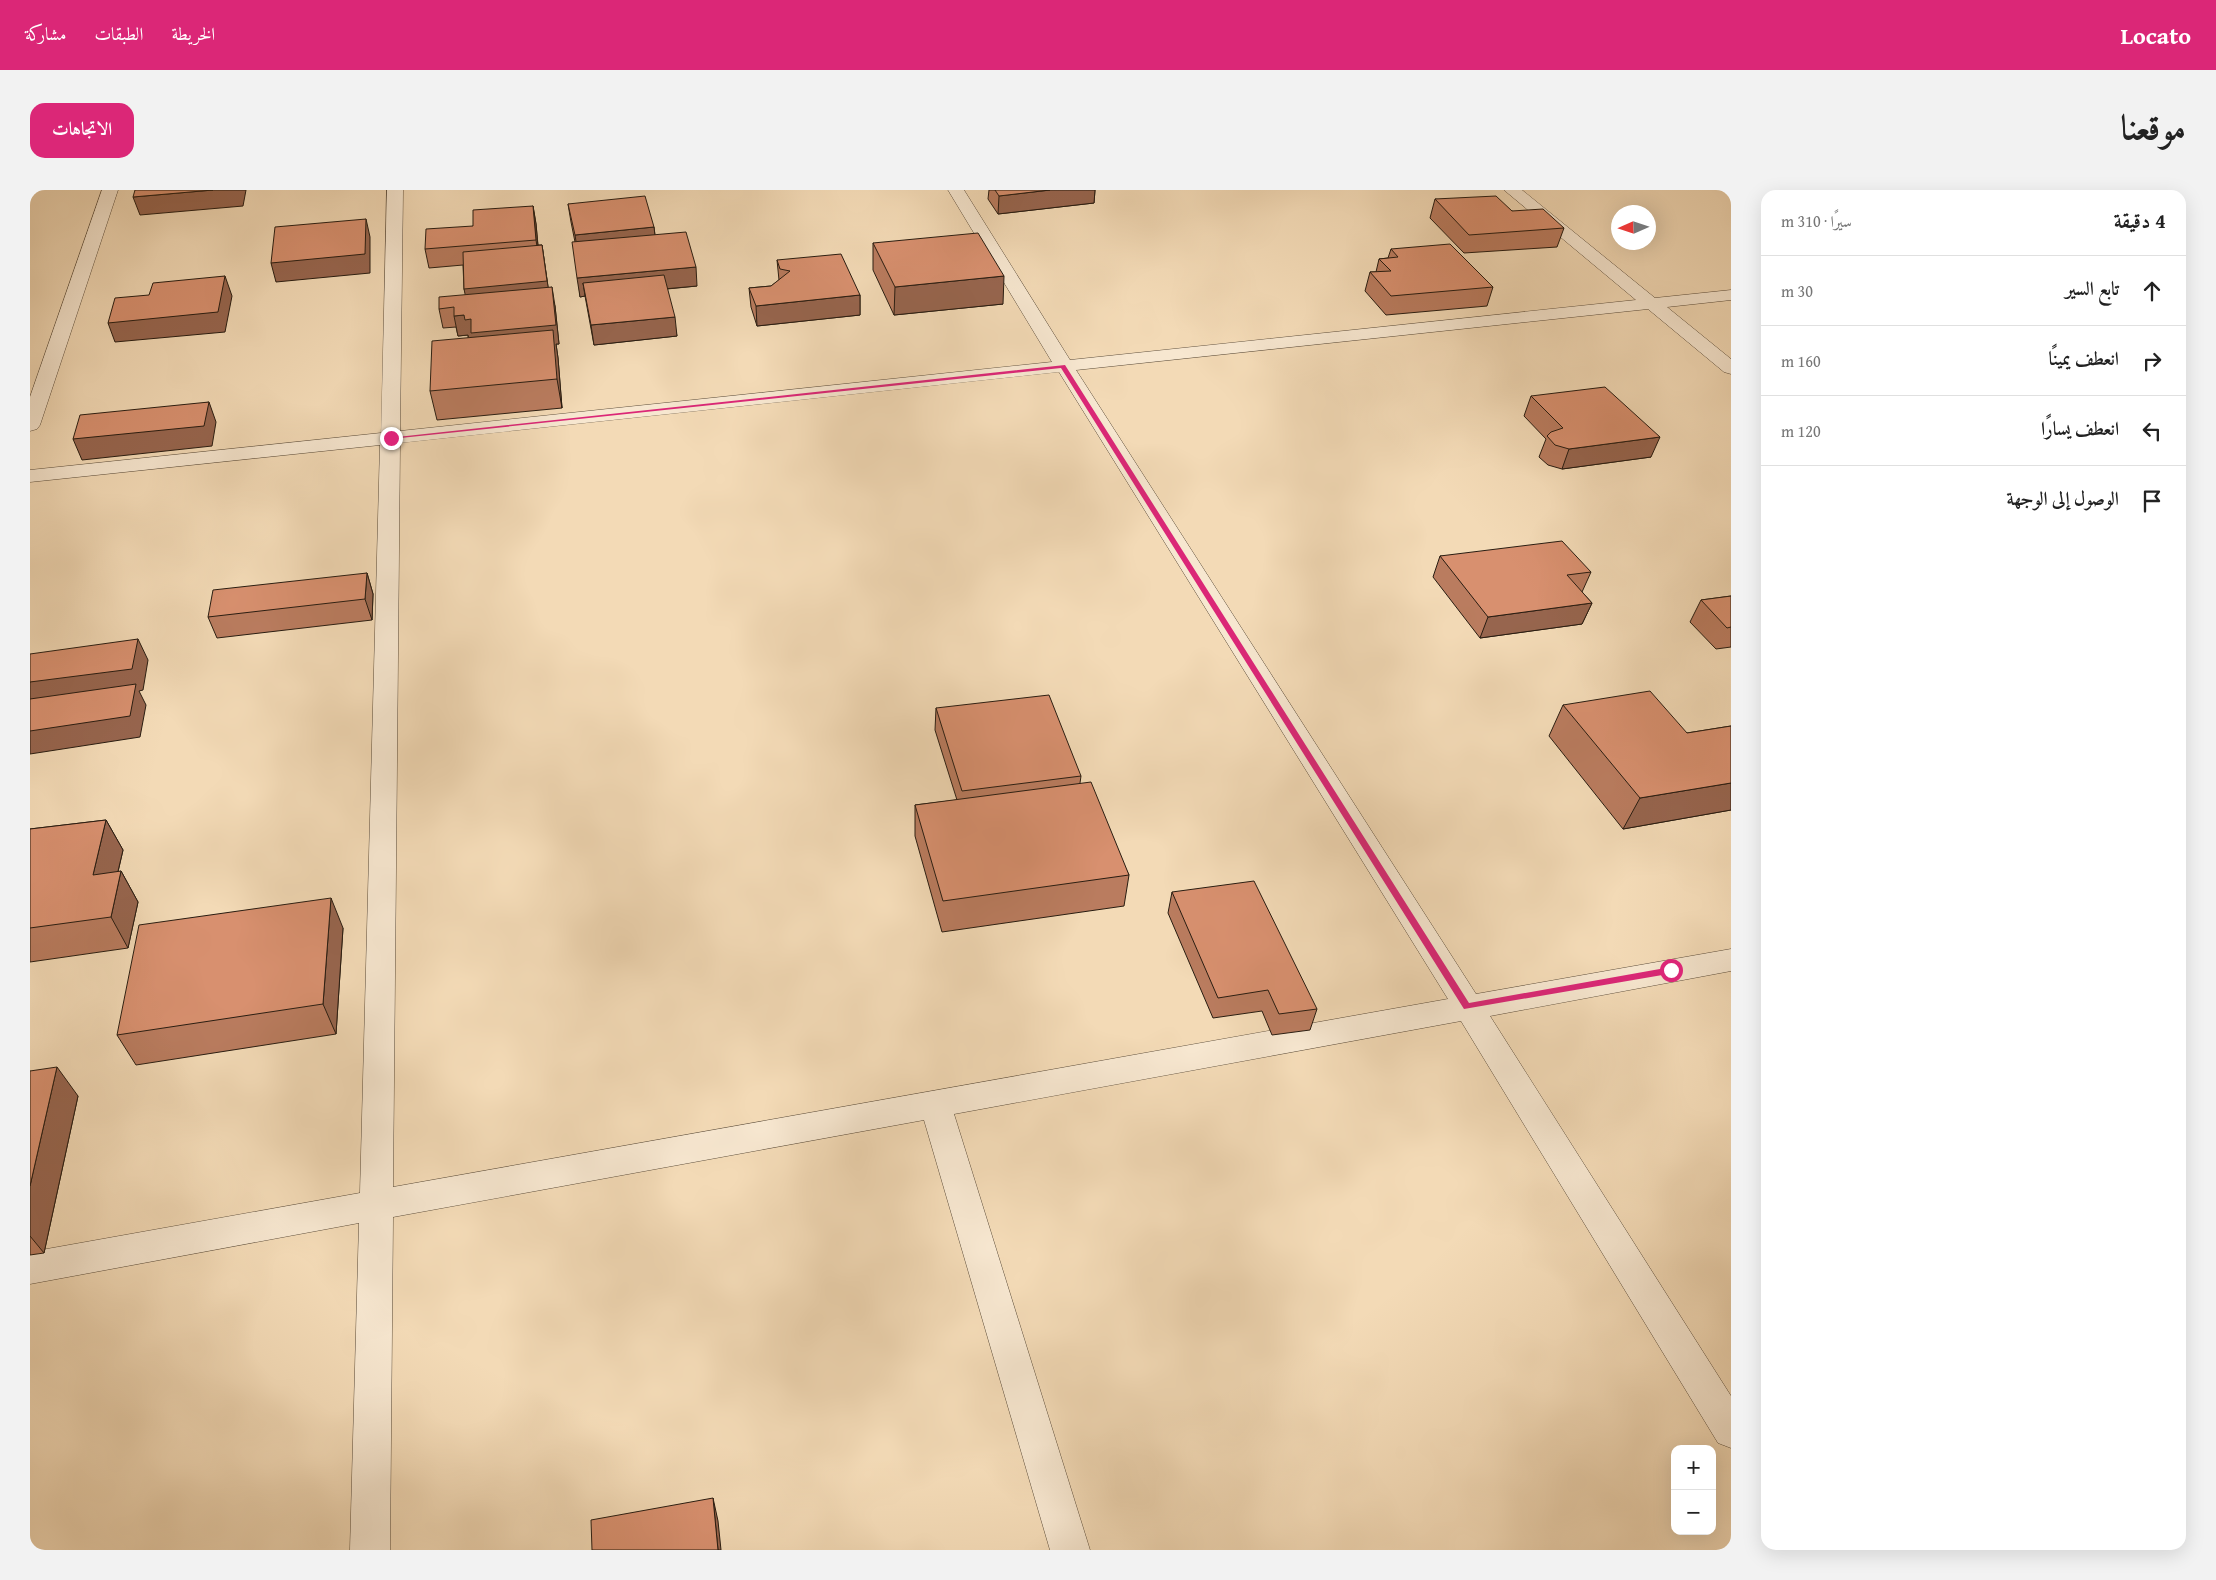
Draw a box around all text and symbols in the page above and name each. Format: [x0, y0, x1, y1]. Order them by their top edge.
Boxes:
text: Locato [2121, 18, 2191, 53]
text: مشاركة [25, 20, 66, 47]
text: الطبقات [94, 20, 143, 47]
text: الخريطة [171, 20, 215, 47]
text: موقعنا [2121, 101, 2186, 152]
button: الاتجاهات [30, 103, 134, 158]
north arrow [1611, 205, 1656, 250]
text: 4 دقيقة [2114, 205, 2166, 236]
text: سيرًا · 310 m [1781, 209, 1852, 233]
text: تابع السير [2065, 274, 2119, 302]
icon: ahead [2138, 277, 2166, 305]
text: 30 m [1781, 279, 1813, 303]
text: انعطف يمينًا [2049, 344, 2119, 372]
icon: right [2138, 347, 2166, 375]
text: 160 m [1781, 349, 1821, 373]
text: انعطف يسارًا [2041, 414, 2119, 442]
icon: left [2138, 417, 2166, 445]
text: 120 m [1781, 419, 1821, 443]
route end [380, 427, 403, 450]
text: الوصول إلى الوجهة [2007, 484, 2119, 512]
icon: arrive [2138, 487, 2166, 515]
route start [1660, 959, 1683, 982]
map controls [1671, 1445, 1716, 1535]
button: + [1671, 1445, 1716, 1490]
button: − [1671, 1490, 1716, 1535]

